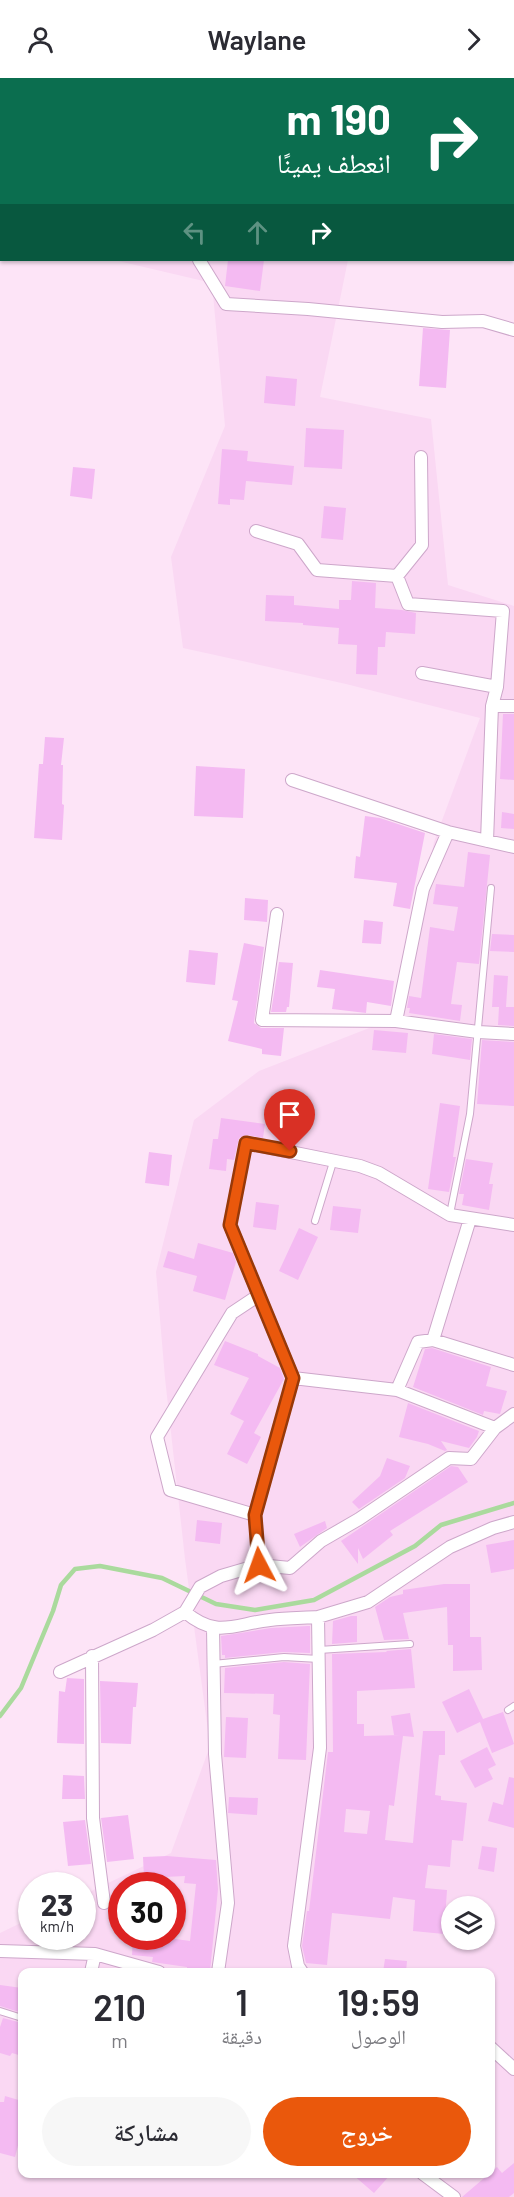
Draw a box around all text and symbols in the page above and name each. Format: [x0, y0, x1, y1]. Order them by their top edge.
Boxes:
icon: person [24, 23, 57, 56]
text: Waylane [208, 23, 306, 55]
icon: forward [457, 23, 490, 56]
text: 190 m [286, 93, 391, 143]
icon: right [412, 102, 490, 180]
text: انعطف يمينًا [277, 146, 391, 178]
icon: left [178, 216, 211, 249]
icon: ahead [241, 216, 274, 249]
icon: right [304, 216, 337, 249]
pin [264, 1089, 315, 1151]
icon: arrive [273, 1098, 306, 1131]
position arrow [227, 1533, 291, 1597]
speed limit sign: 30 [108, 1872, 186, 1950]
text: 23 [41, 1886, 73, 1922]
map controls [441, 1896, 495, 1950]
button: layers [441, 1896, 495, 1950]
text: km/h [40, 1917, 74, 1935]
text: 1 [235, 1980, 248, 2023]
text: 19:59 [337, 1980, 420, 2023]
text: 210 [93, 1985, 146, 2028]
text: دقيقة [221, 2024, 262, 2048]
text: الوصول [351, 2024, 406, 2048]
text: m [111, 2028, 128, 2052]
button: مشاركة [42, 2097, 251, 2166]
button: خروج [263, 2097, 471, 2166]

